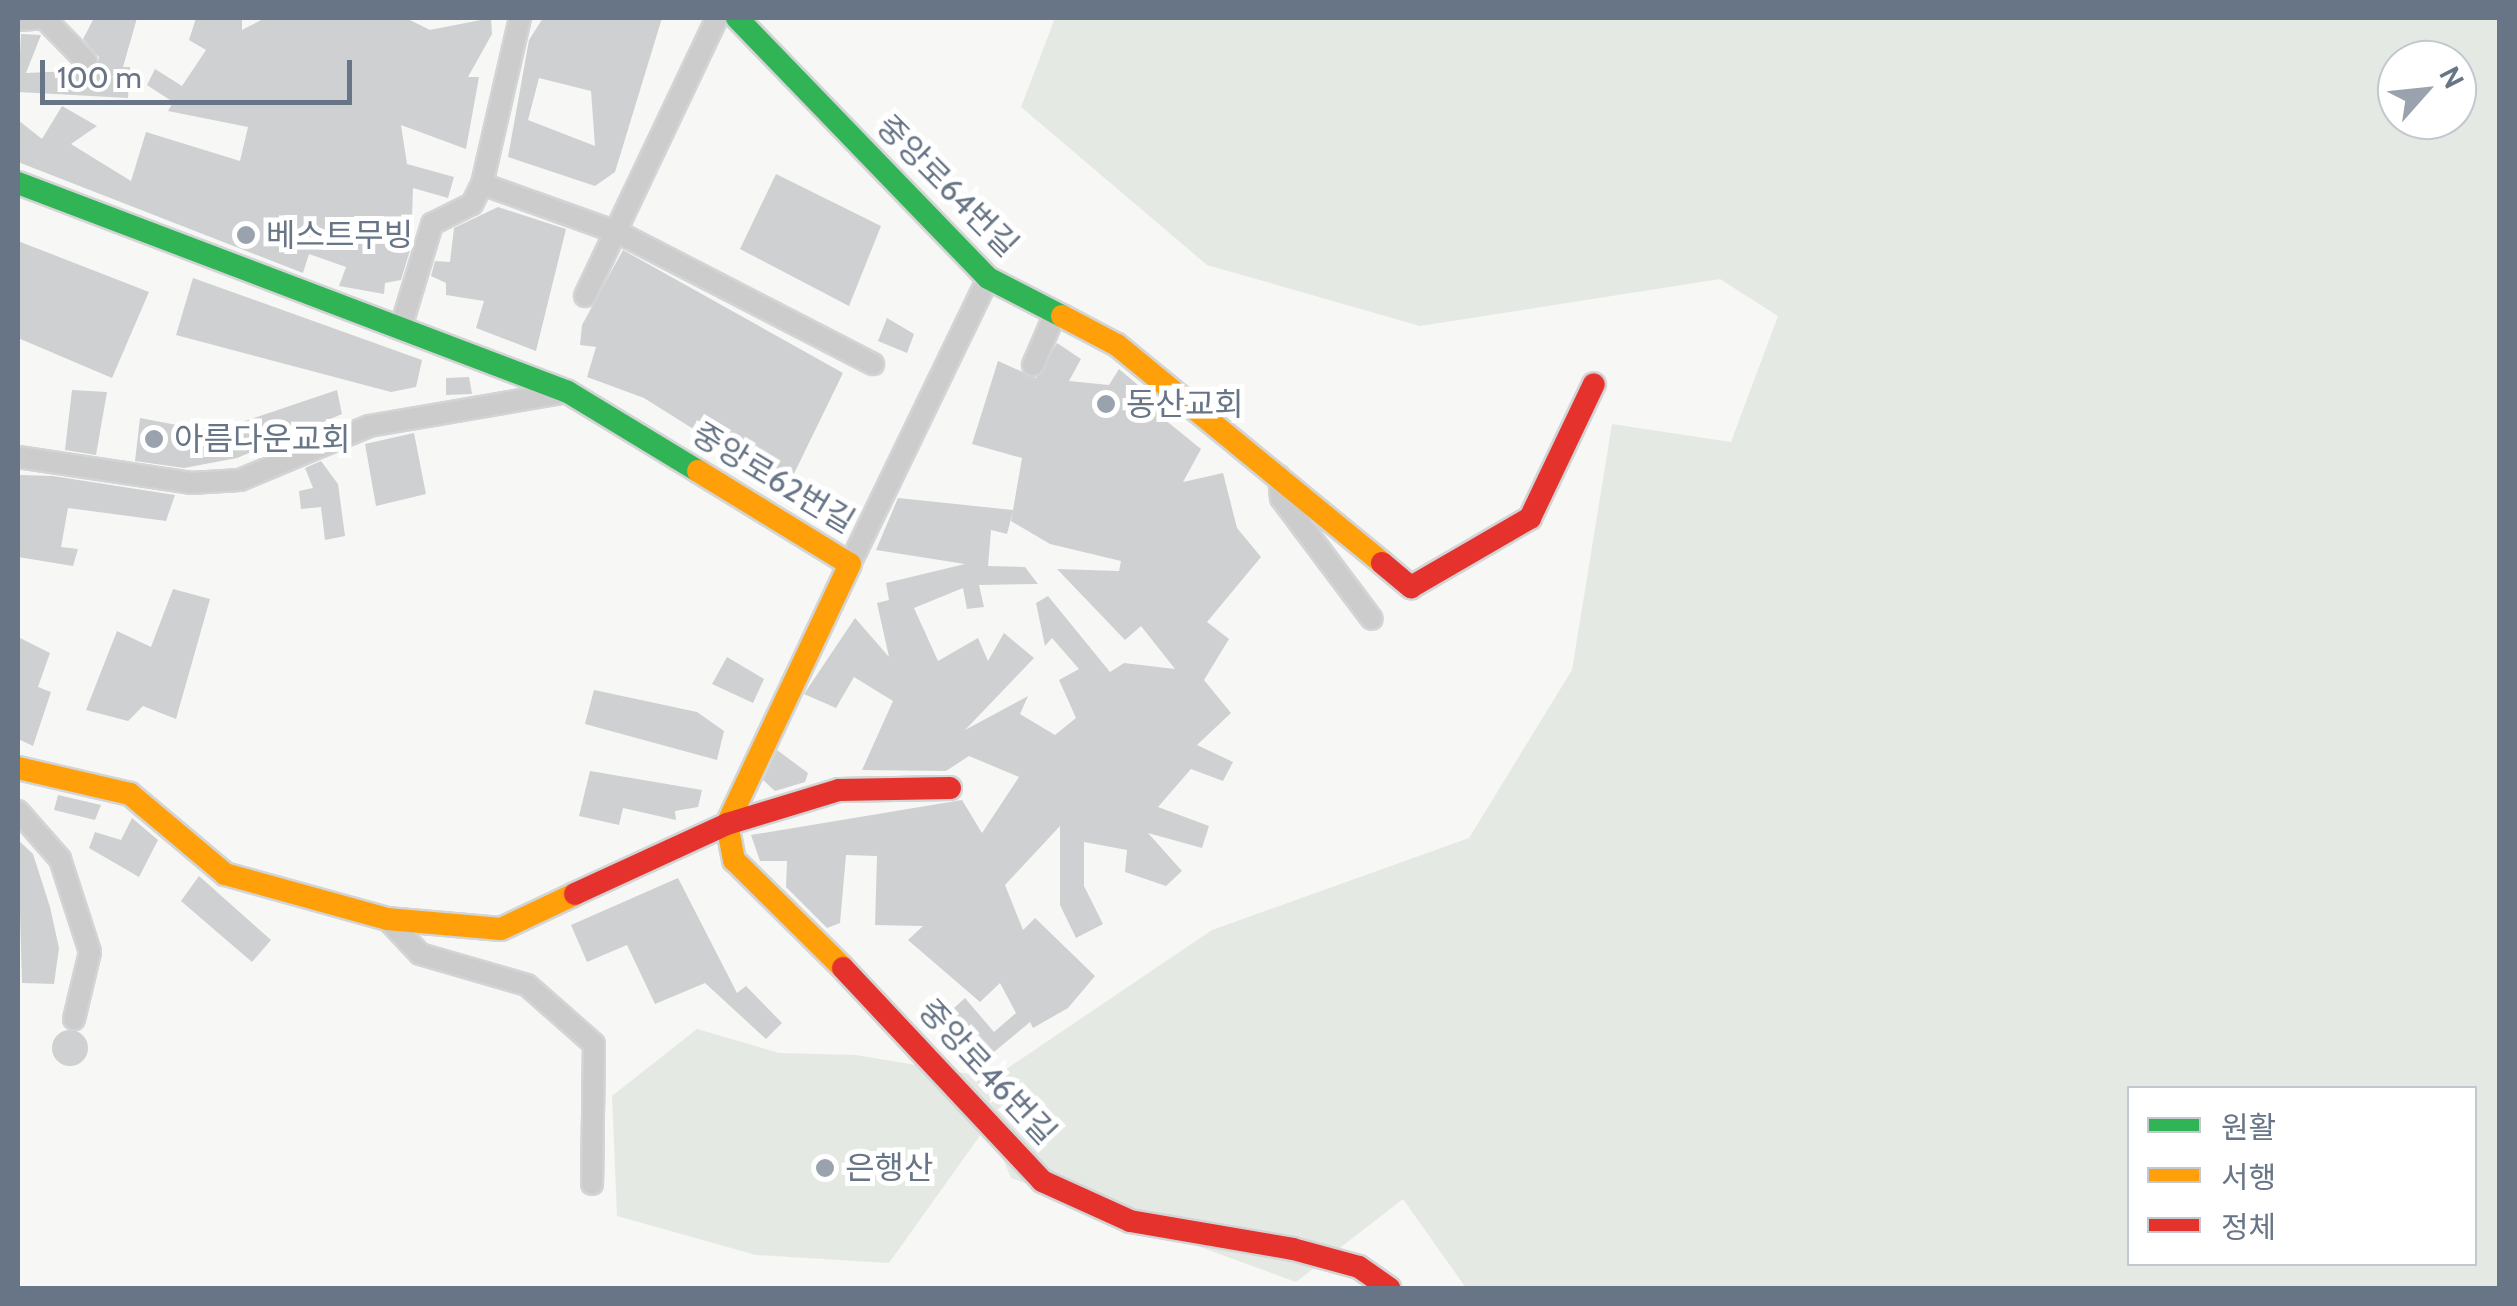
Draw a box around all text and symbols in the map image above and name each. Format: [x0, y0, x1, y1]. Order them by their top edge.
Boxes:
scale bar [45, 40, 358, 102]
north arrow [2377, 40, 2477, 140]
text: 100 m [57, 59, 142, 96]
text: N [2432, 61, 2472, 94]
street label: 중앙로64번길 [868, 107, 1026, 265]
place label: 베스트무빙 [266, 216, 413, 254]
marker: 베스트무빙 [235, 224, 257, 246]
place label: 동산교회 [1126, 385, 1244, 423]
marker: 동산교회 [1095, 393, 1117, 415]
street label: 중앙로62번길 [685, 415, 861, 541]
place label: 아름다운교회 [174, 420, 351, 458]
marker: 아름다운교회 [143, 428, 165, 450]
street label: 중앙로46번길 [910, 992, 1064, 1152]
legend [2127, 1086, 2477, 1266]
text: 원활 [2221, 1109, 2276, 1146]
place label: 은행산 [845, 1149, 933, 1187]
marker: 은행산 [814, 1157, 836, 1179]
text: 서행 [2221, 1159, 2276, 1196]
text: 정체 [2221, 1209, 2276, 1246]

